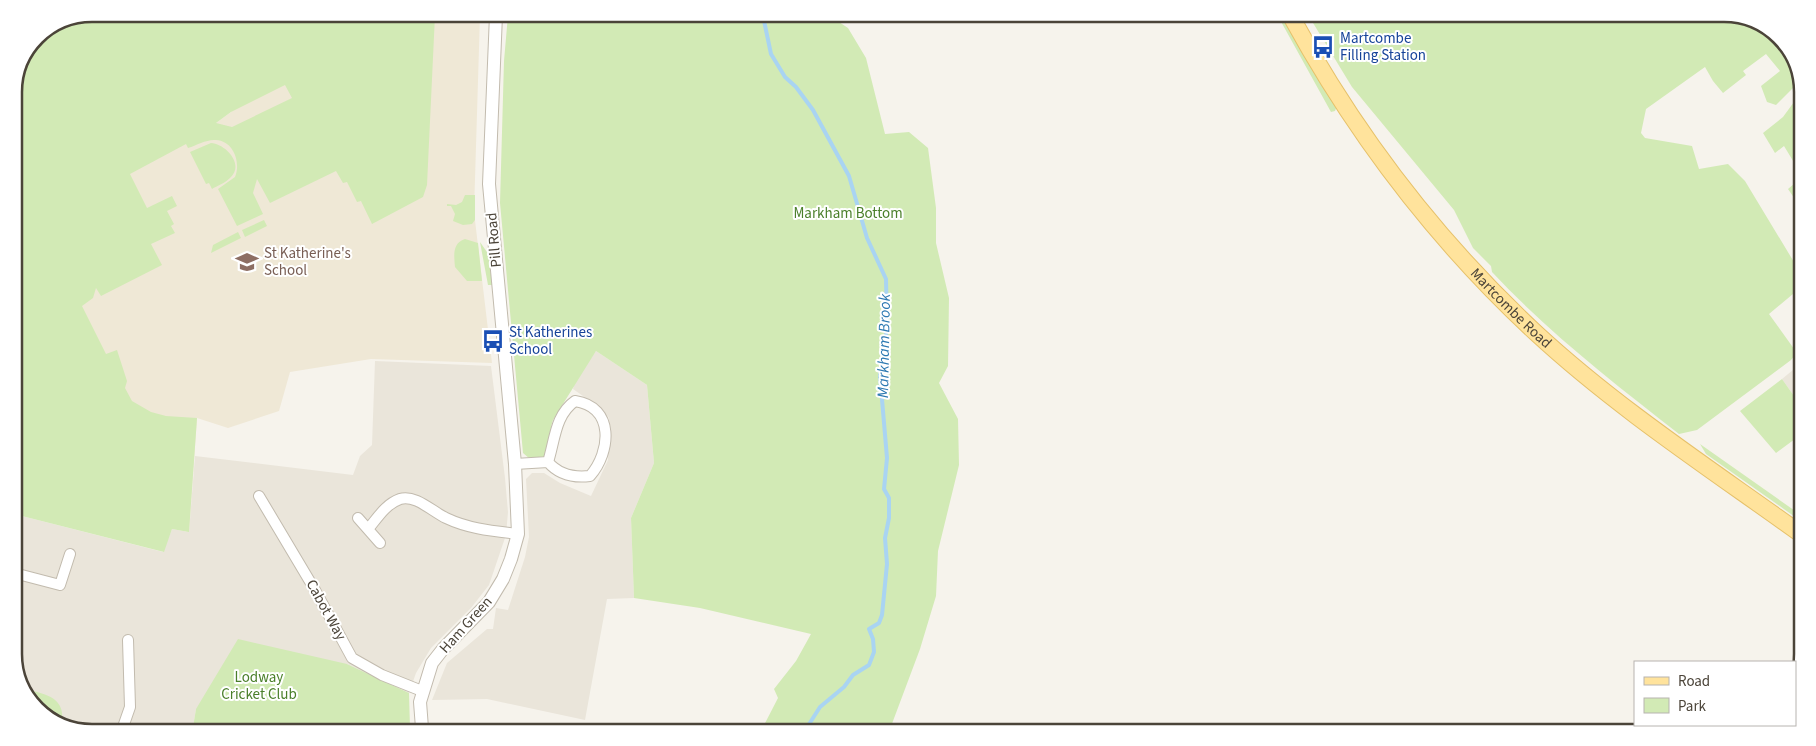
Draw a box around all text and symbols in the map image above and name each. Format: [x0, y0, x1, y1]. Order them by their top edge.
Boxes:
place label: Martcombe Filling Station [1340, 28, 1426, 66]
bus stop icon: Martcombe Filling Station [1310, 34, 1336, 60]
park label: Markham Bottom [793, 203, 903, 224]
street label: Pill Road [481, 212, 507, 268]
place label: St Katherine's School [264, 243, 351, 281]
school or university icon: St Katherine's School [234, 249, 260, 275]
street label: Martcombe Road [1466, 263, 1556, 353]
water label: Markham Brook [872, 293, 896, 398]
place label: St Katherines School [509, 322, 592, 360]
bus stop icon: St Katherines School [480, 328, 506, 354]
street label: Cabot Way [301, 576, 351, 644]
street label: Ham Green [435, 592, 497, 658]
legend [1634, 661, 1796, 726]
park label: Lodway Cricket Club [221, 667, 297, 705]
text: Road [1678, 671, 1710, 692]
text: Park [1678, 696, 1707, 717]

